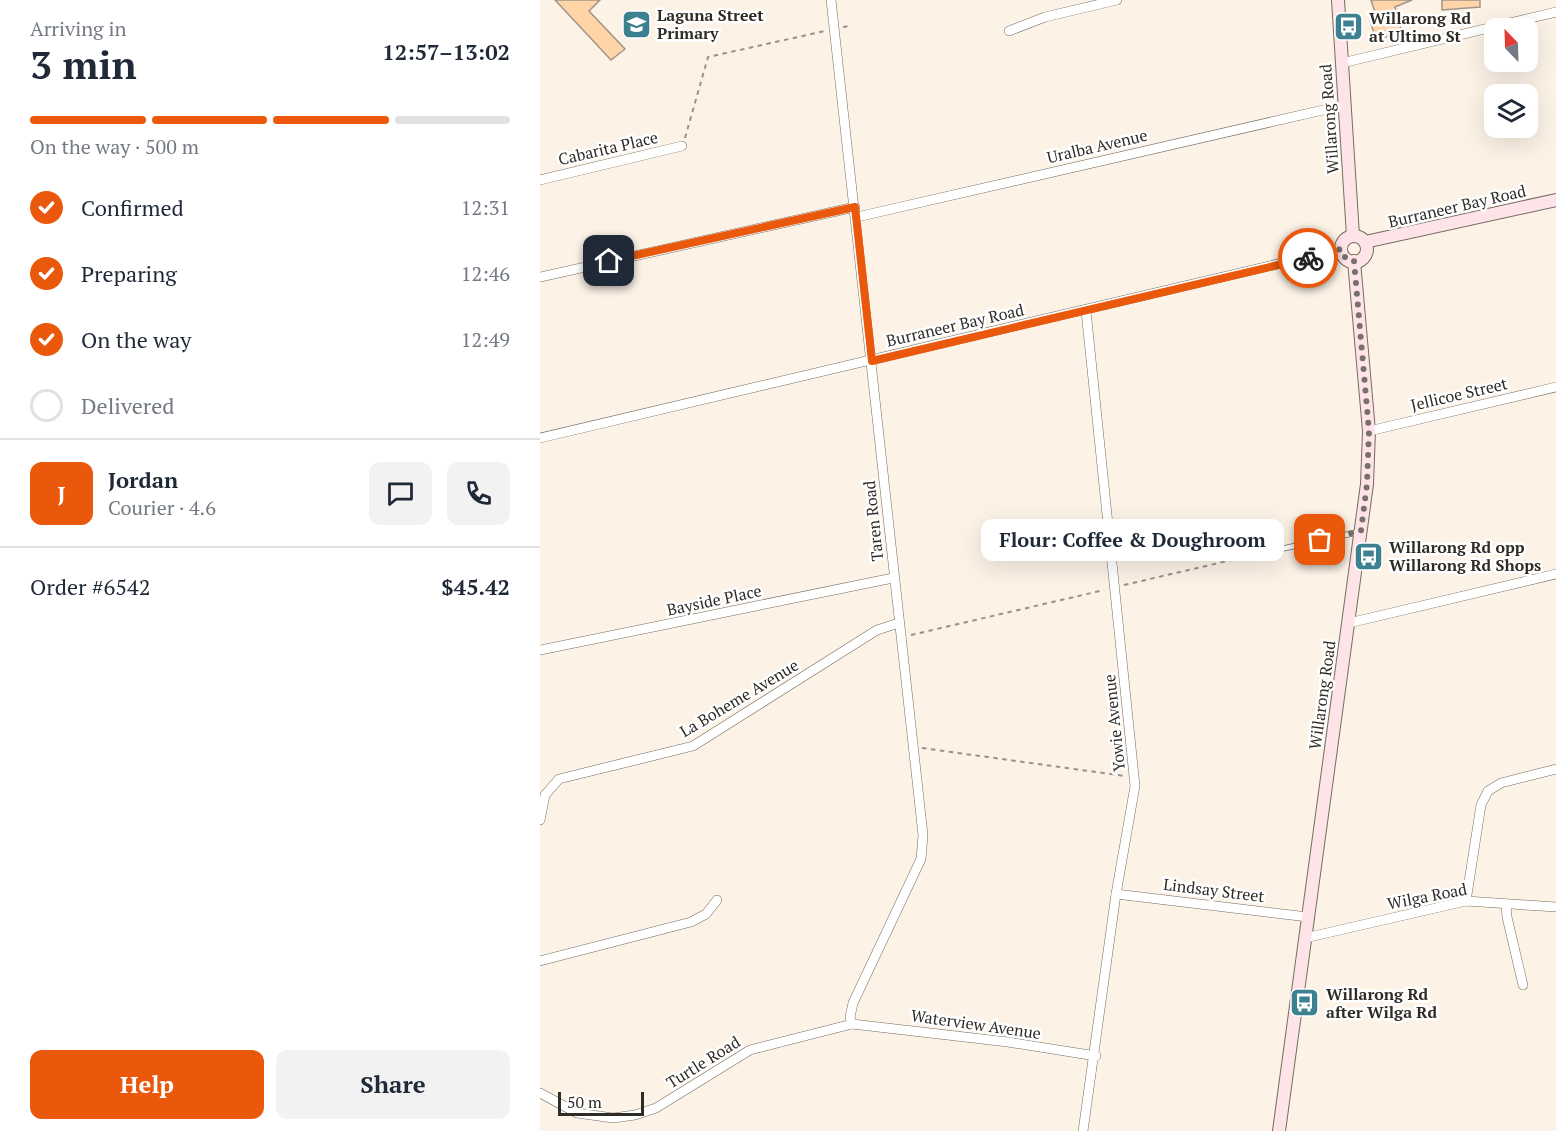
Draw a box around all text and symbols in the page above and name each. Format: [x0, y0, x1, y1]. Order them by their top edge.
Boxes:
place label: Laguna Street Primary [657, 4, 764, 44]
place label: Willarong Rd at Ultimo St [1369, 7, 1472, 47]
school or university icon: Laguna Street Primary [620, 8, 652, 40]
bus stop icon: Willarong Rd at Ultimo St [1332, 11, 1364, 43]
text: Arriving in [30, 15, 126, 42]
north arrow [1484, 18, 1538, 72]
map controls [1484, 18, 1538, 138]
text: 12:57–13:02 [382, 37, 510, 66]
text: 3 min [30, 38, 137, 90]
street label: Willarong Road [1314, 63, 1344, 175]
button: layers [1484, 84, 1538, 138]
street label: Uralba Avenue [1045, 124, 1149, 168]
street label: Cabarita Place [556, 126, 660, 170]
text: On the way · 500 m [30, 133, 199, 160]
street label: Burraneer Bay Road [1386, 179, 1528, 233]
icon: check [30, 191, 63, 224]
text: Confirmed [81, 193, 184, 222]
text: 12:31 [461, 194, 510, 221]
courier [1278, 228, 1338, 288]
pin [583, 235, 634, 286]
icon: bike [1292, 242, 1325, 275]
icon: home [592, 244, 625, 277]
icon: check [30, 257, 63, 290]
text: Preparing [81, 259, 177, 288]
text: 12:46 [461, 260, 510, 287]
street label: Burraneer Bay Road [884, 298, 1026, 352]
icon: check [30, 323, 63, 356]
text: On the way [81, 325, 191, 354]
text: 12:49 [461, 326, 510, 353]
street label: Jellicoe Street [1408, 372, 1510, 416]
text: Delivered [81, 391, 174, 420]
button: chat [369, 462, 432, 525]
button: phone [447, 462, 510, 525]
text: Jordan [108, 465, 178, 494]
text: J [57, 479, 66, 508]
street label: Taren Road [858, 480, 888, 562]
text: Courier · 4.6 [108, 494, 216, 521]
pin [1294, 514, 1345, 565]
callout: Flour: Coffee & Doughroom [981, 519, 1284, 561]
icon: bag [1303, 523, 1336, 556]
text: Flour: Coffee & Doughroom [999, 526, 1266, 553]
place label: Willarong Rd opp Willarong Rd Shops [1389, 536, 1541, 576]
bus stop icon: Willarong Rd opp Willarong Rd Shops [1352, 540, 1384, 572]
text: Order #6542 [30, 572, 150, 601]
text: $45.42 [441, 572, 510, 601]
street label: Bayside Place [665, 579, 763, 621]
street label: Willarong Road [1303, 639, 1341, 751]
street label: La Boheme Avenue [676, 654, 802, 742]
street label: Yowie Avenue [1098, 673, 1130, 773]
street label: Lindsay Street [1162, 873, 1266, 907]
street label: Wilga Road [1385, 877, 1469, 914]
place label: Willarong Rd after Wilga Rd [1326, 983, 1438, 1023]
bus stop icon: Willarong Rd after Wilga Rd [1289, 987, 1321, 1019]
street label: Waterview Avenue [910, 1004, 1042, 1044]
street label: Turtle Road [662, 1031, 744, 1093]
button: Help [30, 1050, 264, 1119]
button: Share [276, 1050, 510, 1119]
scale bar [558, 1089, 644, 1116]
text: 50 m [567, 1091, 602, 1113]

